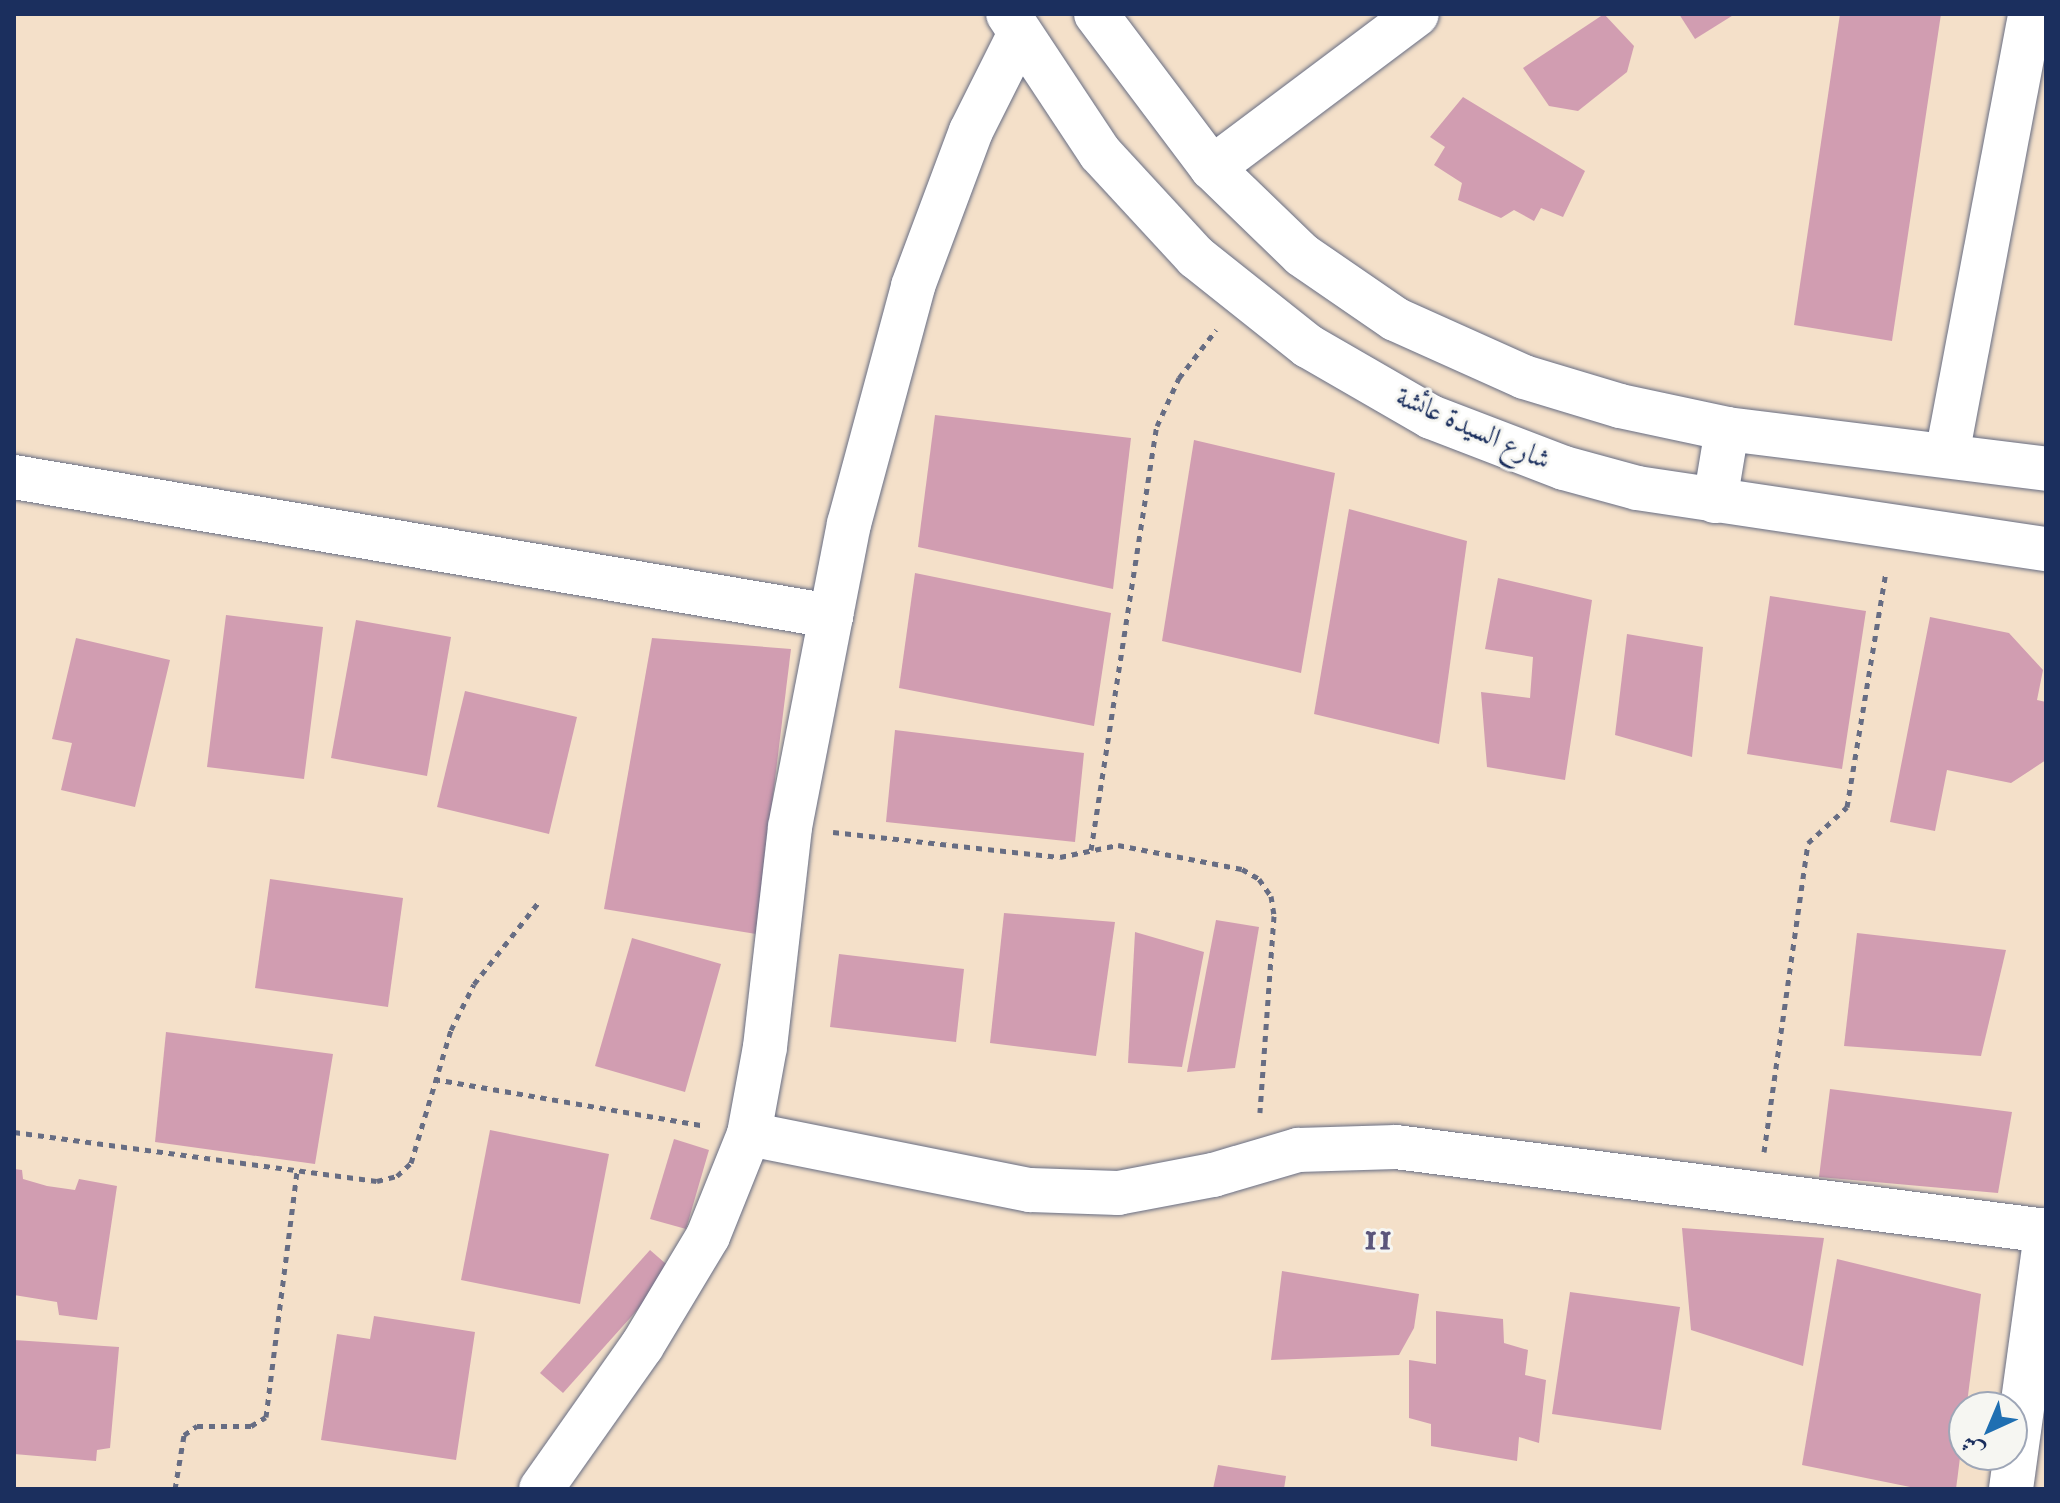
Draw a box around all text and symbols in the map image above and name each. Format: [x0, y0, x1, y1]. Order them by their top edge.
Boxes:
street label: شارع السيدة عائشة [1391, 380, 1555, 478]
district label: 11 [1364, 1216, 1394, 1260]
north arrow [1948, 1391, 2028, 1471]
text: ش [1955, 1429, 1990, 1464]

